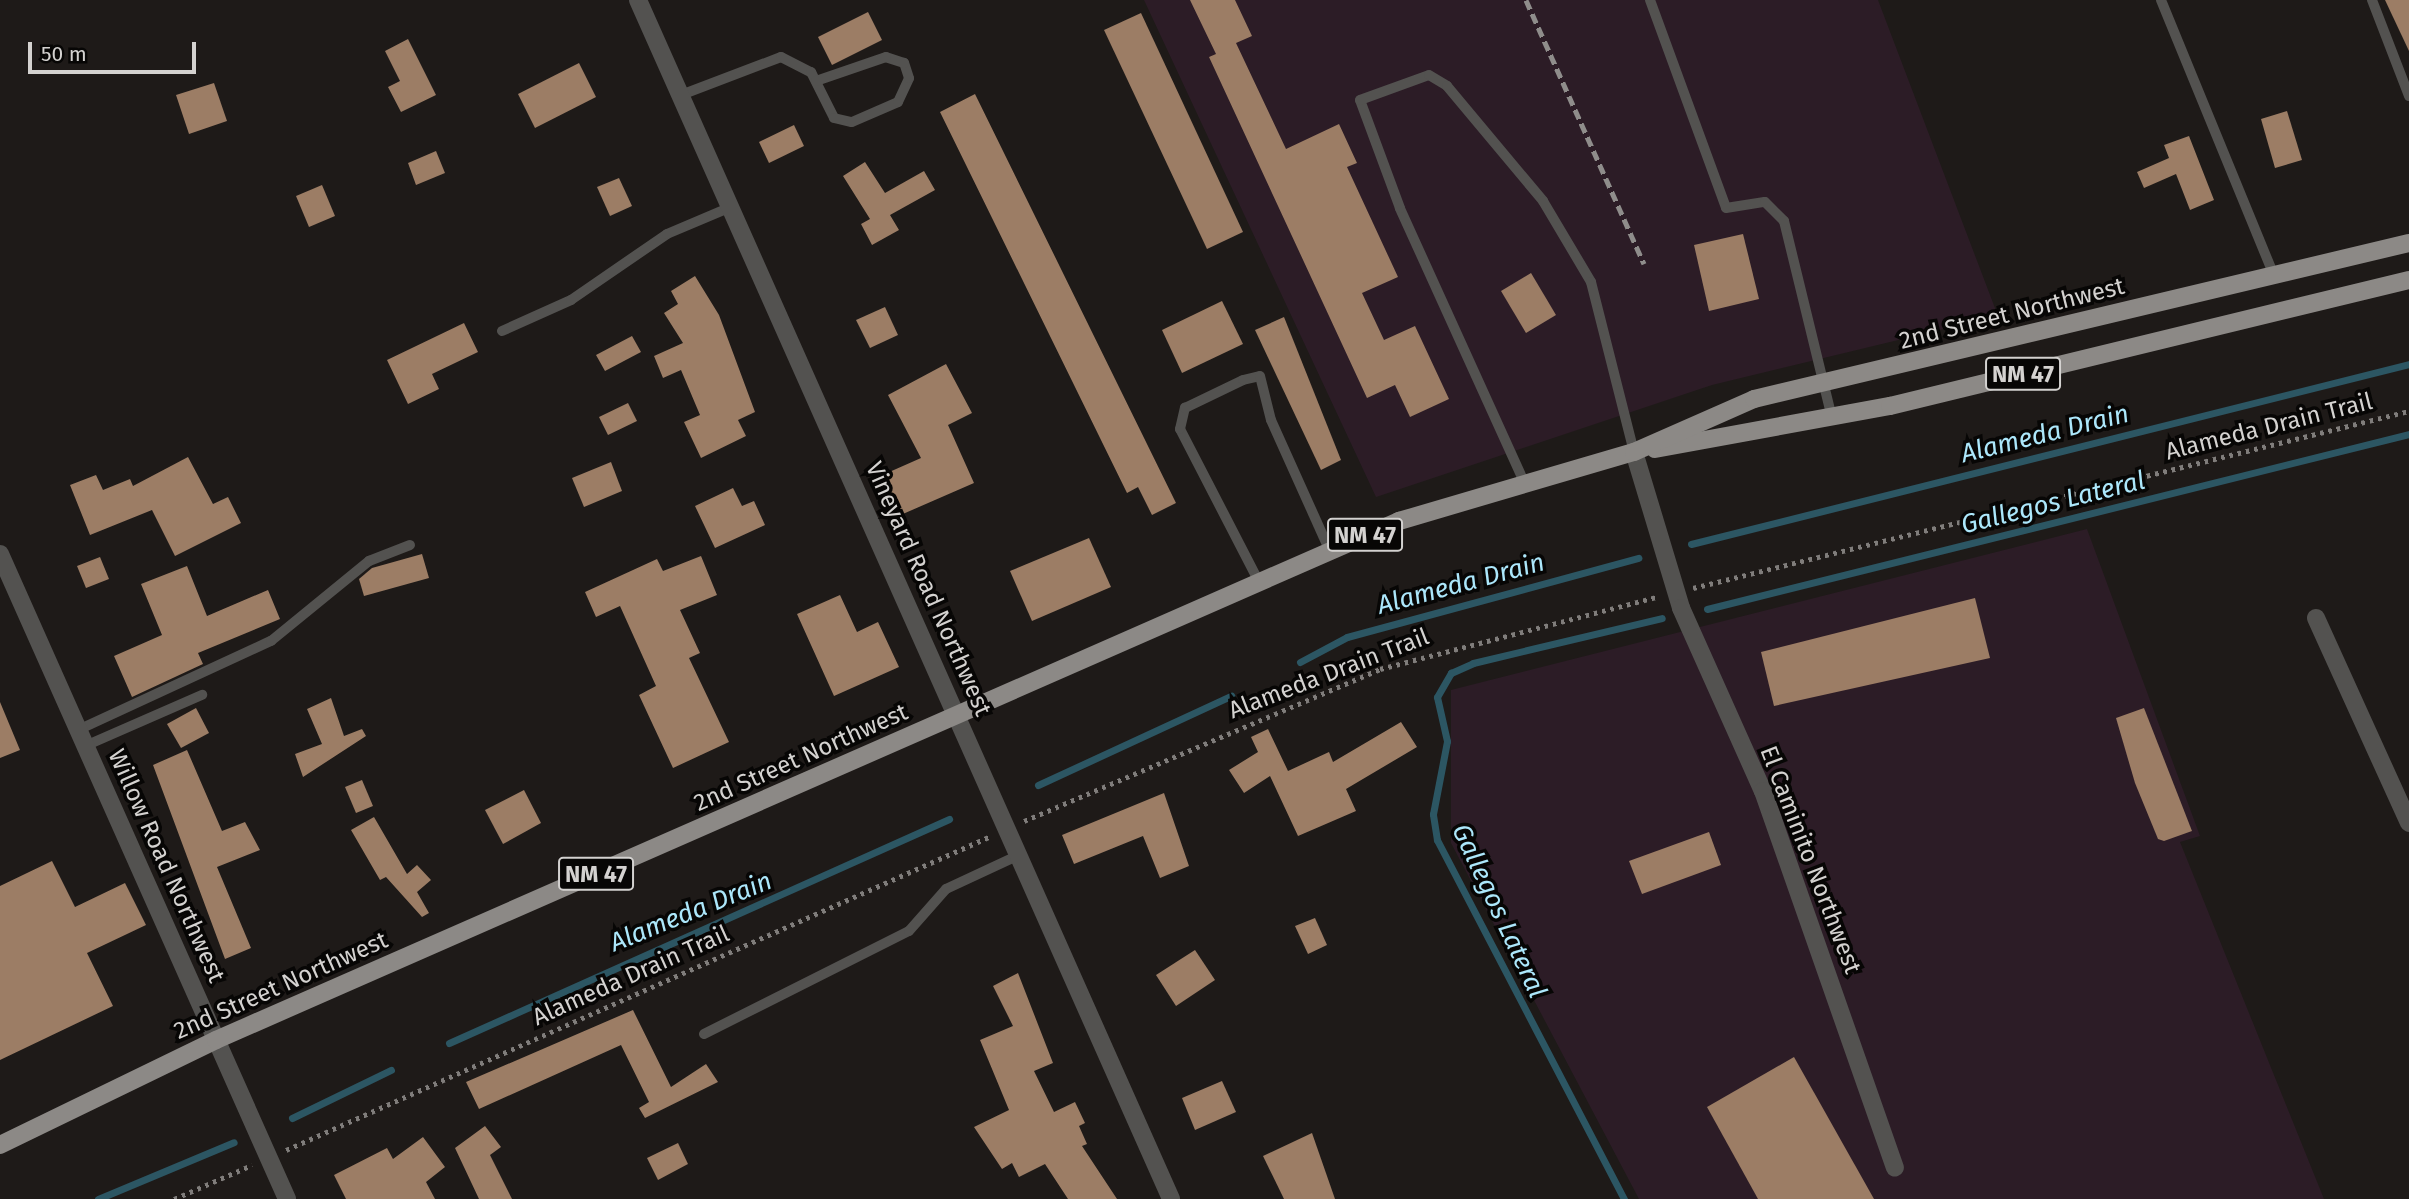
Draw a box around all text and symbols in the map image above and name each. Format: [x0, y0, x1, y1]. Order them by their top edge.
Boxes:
scale bar [32, 28, 200, 72]
text: 50 m [41, 41, 87, 67]
street label: 2nd Street Northwest [1897, 272, 2127, 356]
road number: NM 47 [1984, 354, 2062, 394]
street label: Alameda Drain Trail [2163, 387, 2375, 467]
water label: Alameda Drain [1958, 398, 2132, 470]
street label: Vineyard Road Northwest [859, 457, 997, 721]
water label: Gallegos Lateral [1958, 465, 2148, 541]
road number: NM 47 [1326, 516, 1404, 554]
water label: Alameda Drain [1374, 547, 1548, 621]
street label: Alameda Drain Trail [1225, 623, 1433, 725]
street label: 2nd Street Northwest [690, 698, 912, 818]
street label: El Caminito Northwest [1753, 742, 1867, 978]
street label: Willow Road Northwest [102, 745, 230, 987]
water label: Gallegos Lateral [1445, 819, 1553, 1003]
road number: NM 47 [558, 854, 634, 894]
water label: Alameda Drain [605, 865, 777, 959]
street label: Alameda Drain Trail [528, 920, 734, 1032]
street label: 2nd Street Northwest [170, 926, 392, 1046]

